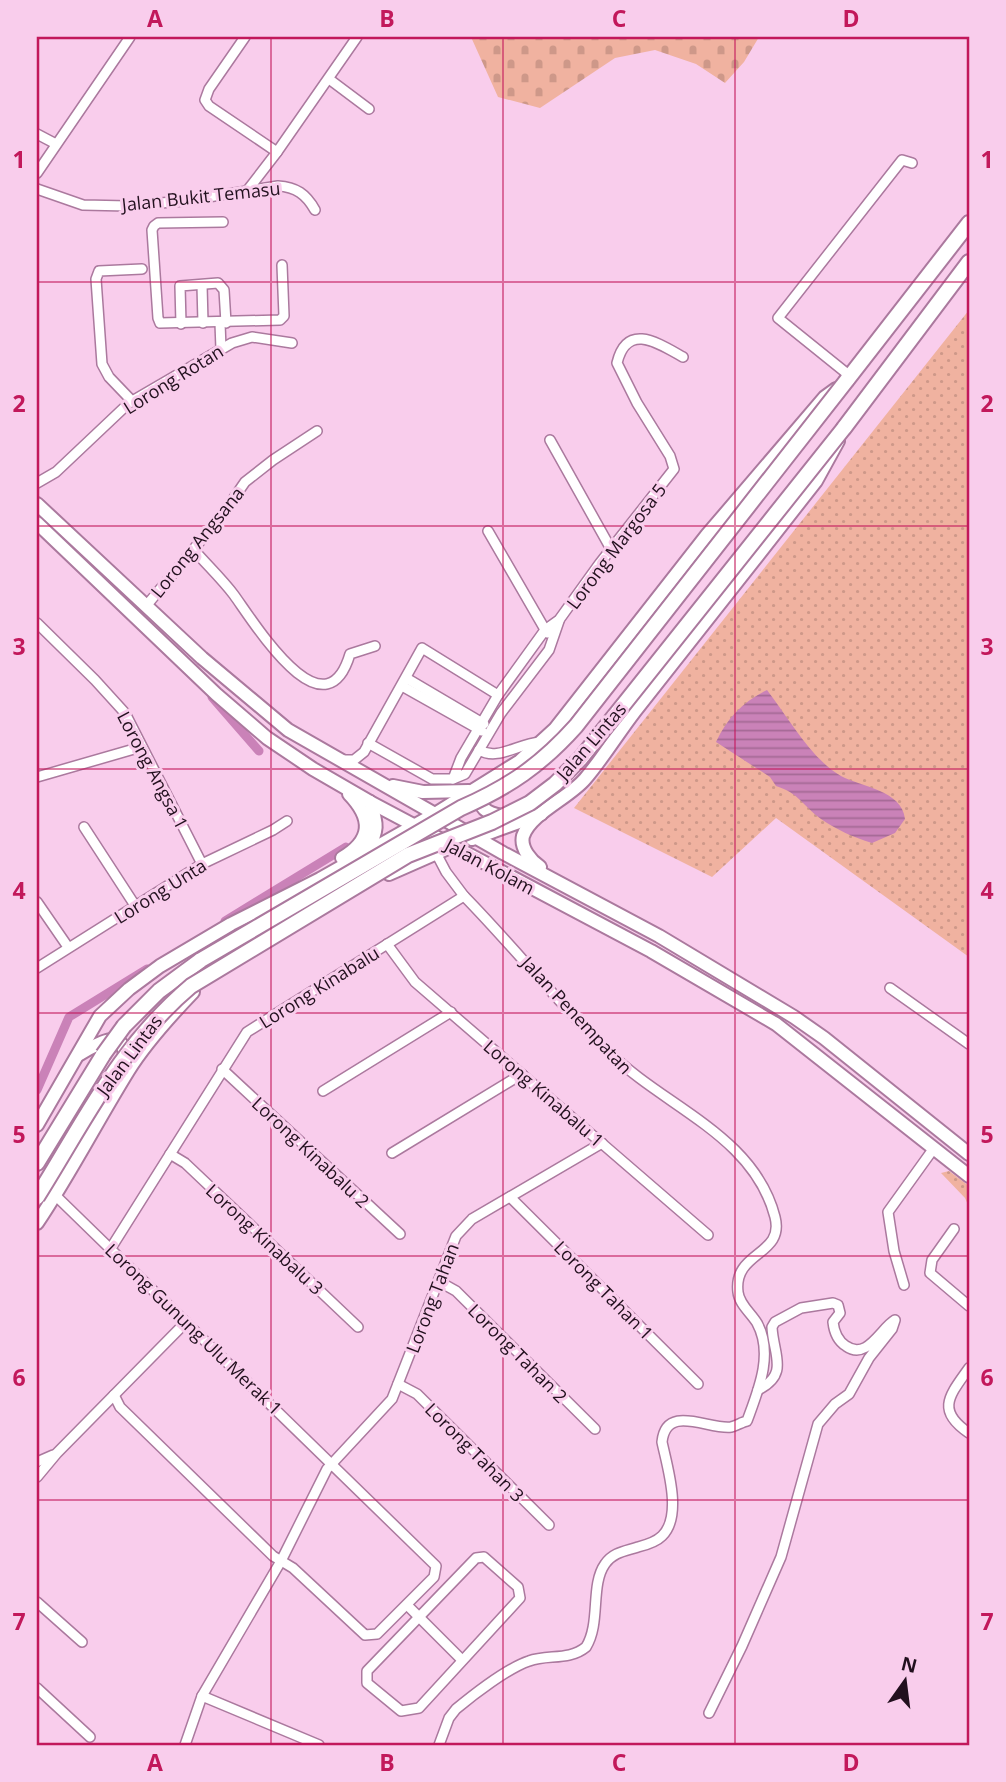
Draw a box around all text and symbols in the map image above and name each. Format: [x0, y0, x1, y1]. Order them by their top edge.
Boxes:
text: A [147, 2, 163, 34]
text: B [379, 2, 395, 34]
text: C [612, 2, 626, 34]
text: D [842, 2, 860, 34]
text: 1 [12, 143, 26, 175]
text: 1 [980, 143, 994, 175]
street label: Jalan Bukit Temasu [119, 176, 281, 216]
street label: Lorong Rotan [119, 339, 227, 419]
text: 2 [12, 387, 26, 419]
text: 2 [980, 387, 994, 419]
street label: Lorong Margosa 5 [561, 478, 671, 614]
street label: Lorong Angsana [145, 482, 249, 602]
text: 3 [12, 630, 26, 662]
text: 3 [980, 630, 994, 662]
street label: Jalan Lintas [549, 697, 631, 786]
street label: Lorong Angsa 1 [112, 707, 194, 833]
street label: Jalan Kolam [439, 831, 539, 900]
street label: Lorong Unta [109, 853, 211, 929]
text: 4 [12, 874, 26, 906]
text: 4 [980, 874, 994, 906]
street label: Lorong Kinabalu [255, 940, 383, 1034]
street label: Jalan Penempatan [515, 950, 638, 1079]
street label: Jalan Lintas [90, 1010, 167, 1102]
street label: Lorong Kinabalu 1 [479, 1034, 609, 1152]
street label: Lorong Kinabalu 2 [247, 1091, 375, 1213]
text: 5 [12, 1118, 26, 1150]
text: 5 [980, 1118, 994, 1150]
street label: Lorong Kinabalu 3 [201, 1178, 329, 1300]
street label: Lorong Tahan 1 [549, 1235, 659, 1345]
street label: Lorong Gunung Ulu Merak 1 [100, 1238, 288, 1420]
street label: Lorong Tahan [400, 1240, 464, 1356]
street label: Lorong Tahan 2 [463, 1298, 573, 1408]
text: 6 [12, 1361, 26, 1393]
text: 6 [980, 1361, 994, 1393]
street label: Lorong Tahan 3 [420, 1397, 530, 1507]
text: 7 [12, 1605, 26, 1637]
text: 7 [980, 1605, 994, 1637]
north arrow [870, 1646, 940, 1716]
text: N [898, 1650, 920, 1679]
text: A [147, 1746, 163, 1778]
text: B [379, 1746, 395, 1778]
text: C [612, 1746, 626, 1778]
text: D [842, 1746, 860, 1778]

